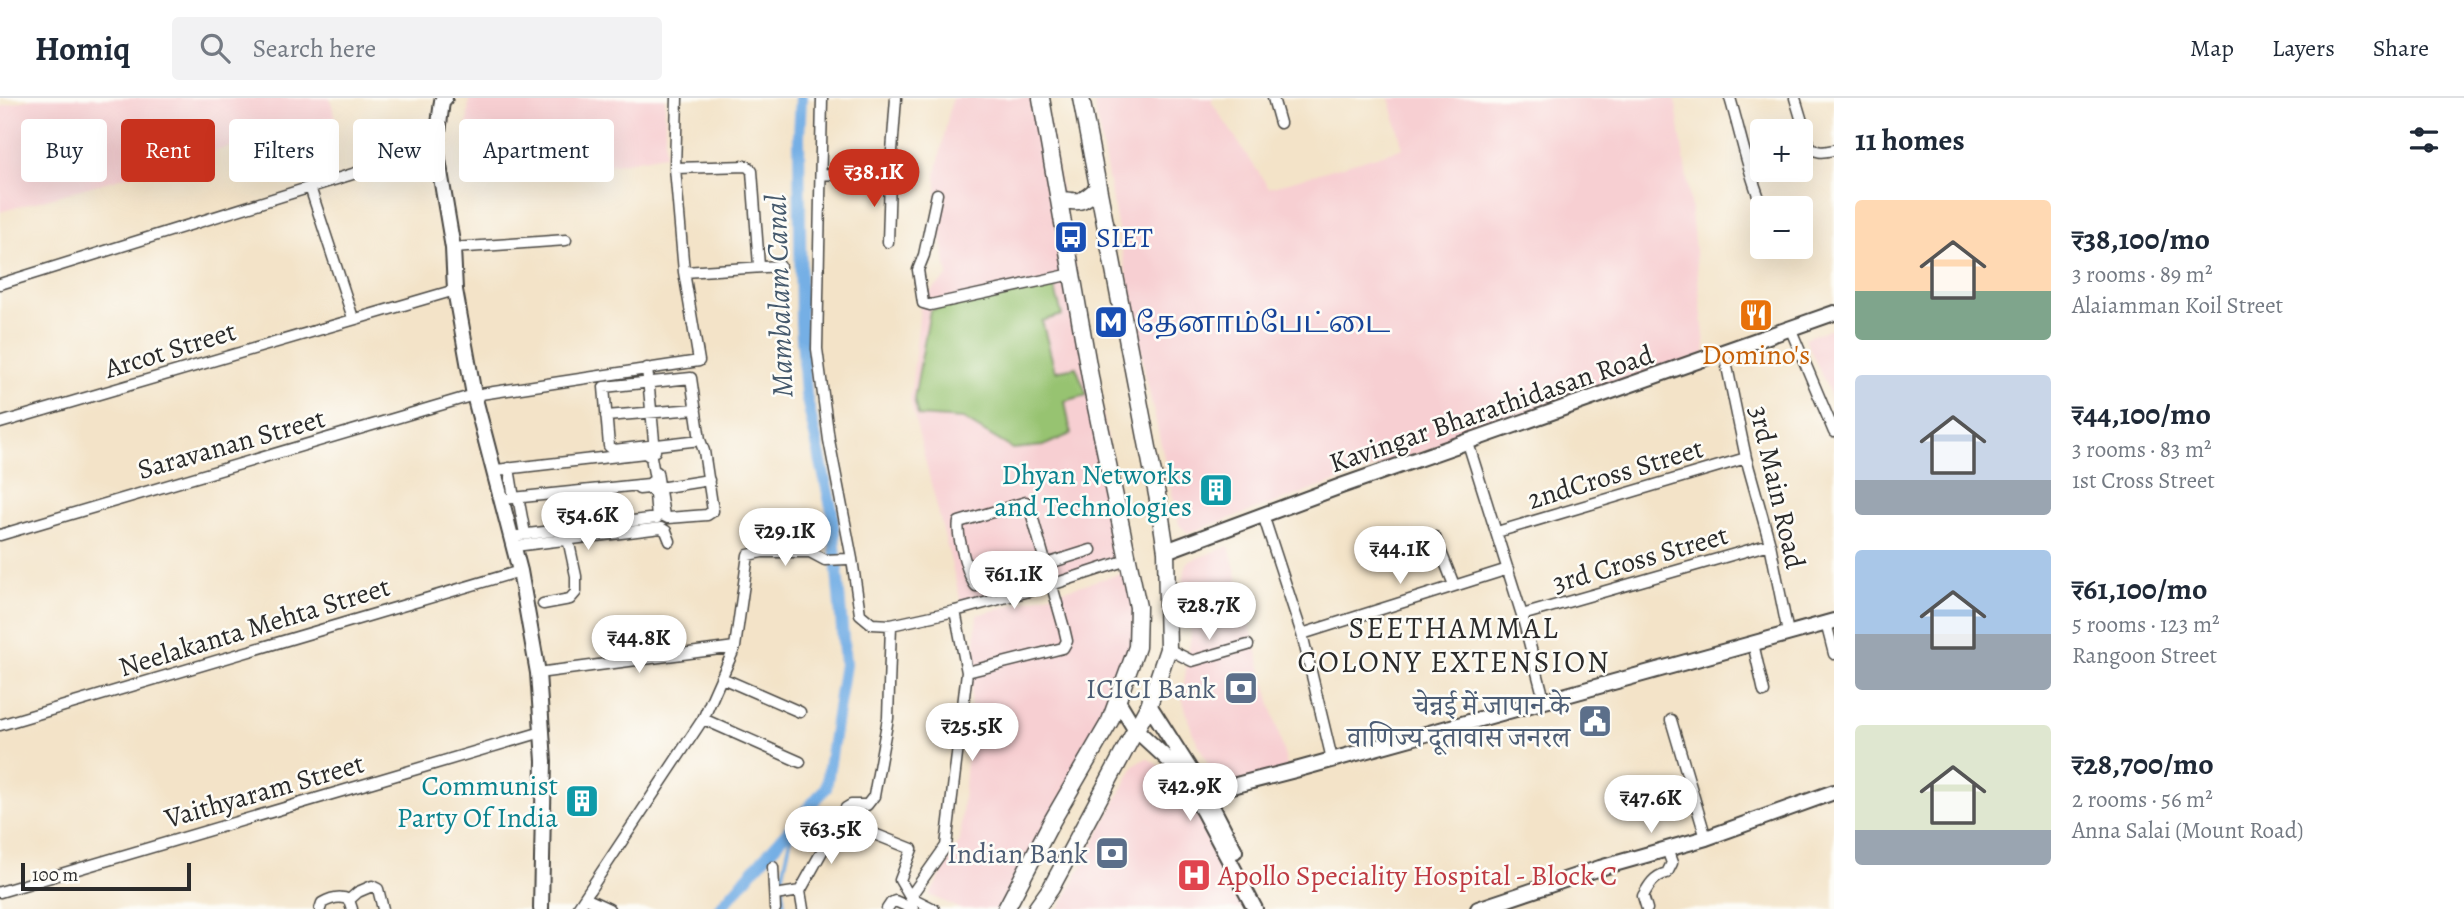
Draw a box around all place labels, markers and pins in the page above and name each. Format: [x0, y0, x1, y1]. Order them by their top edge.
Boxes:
pin: ₹38.1K [817, 150, 931, 209]
bus stop icon: SIET [1052, 218, 1090, 256]
place label: SIET [1096, 219, 1153, 257]
restaurant icon: Domino's [1737, 296, 1775, 334]
metro station icon: தேனாம்பேட்டை [1092, 303, 1130, 341]
place label: தேனாம்பேட்டை [1136, 304, 1390, 342]
place label: Domino's [1702, 336, 1810, 374]
place label: Dhyan Networks and Technologies [994, 456, 1192, 526]
building icon: Dhyan Networks and Technologies [1197, 471, 1235, 509]
pin: ₹54.6K [531, 492, 645, 552]
pin: ₹29.1K [728, 508, 842, 568]
pin: ₹44.1K [1343, 526, 1457, 586]
pin: ₹61.1K [957, 552, 1071, 611]
pin: ₹28.7K [1152, 582, 1266, 642]
pin: ₹44.8K [582, 616, 696, 675]
bank icon: ICICI Bank [1222, 669, 1260, 707]
place label: ICICI Bank [1086, 670, 1216, 708]
place label: चेन्नई में जापान के वाणिज्य दूतावास जनरल [1345, 687, 1572, 757]
public building icon: चेन्नई में जापान के वाणिज्य दूतावास जनरल [1576, 702, 1614, 740]
pin: ₹25.5K [915, 704, 1029, 763]
pin: ₹42.9K [1133, 764, 1247, 823]
place label: Communist Party Of India [397, 767, 558, 837]
pin: ₹47.6K [1594, 776, 1708, 835]
building icon: Communist Party Of India [563, 782, 601, 820]
pin: ₹63.5K [774, 806, 888, 866]
bank icon: Indian Bank [1093, 834, 1131, 872]
place label: Indian Bank [947, 835, 1088, 873]
hospital icon: Apollo Speciality Hospital - Block C [1175, 856, 1213, 894]
place label: Apollo Speciality Hospital - Block C [1217, 857, 1617, 895]

